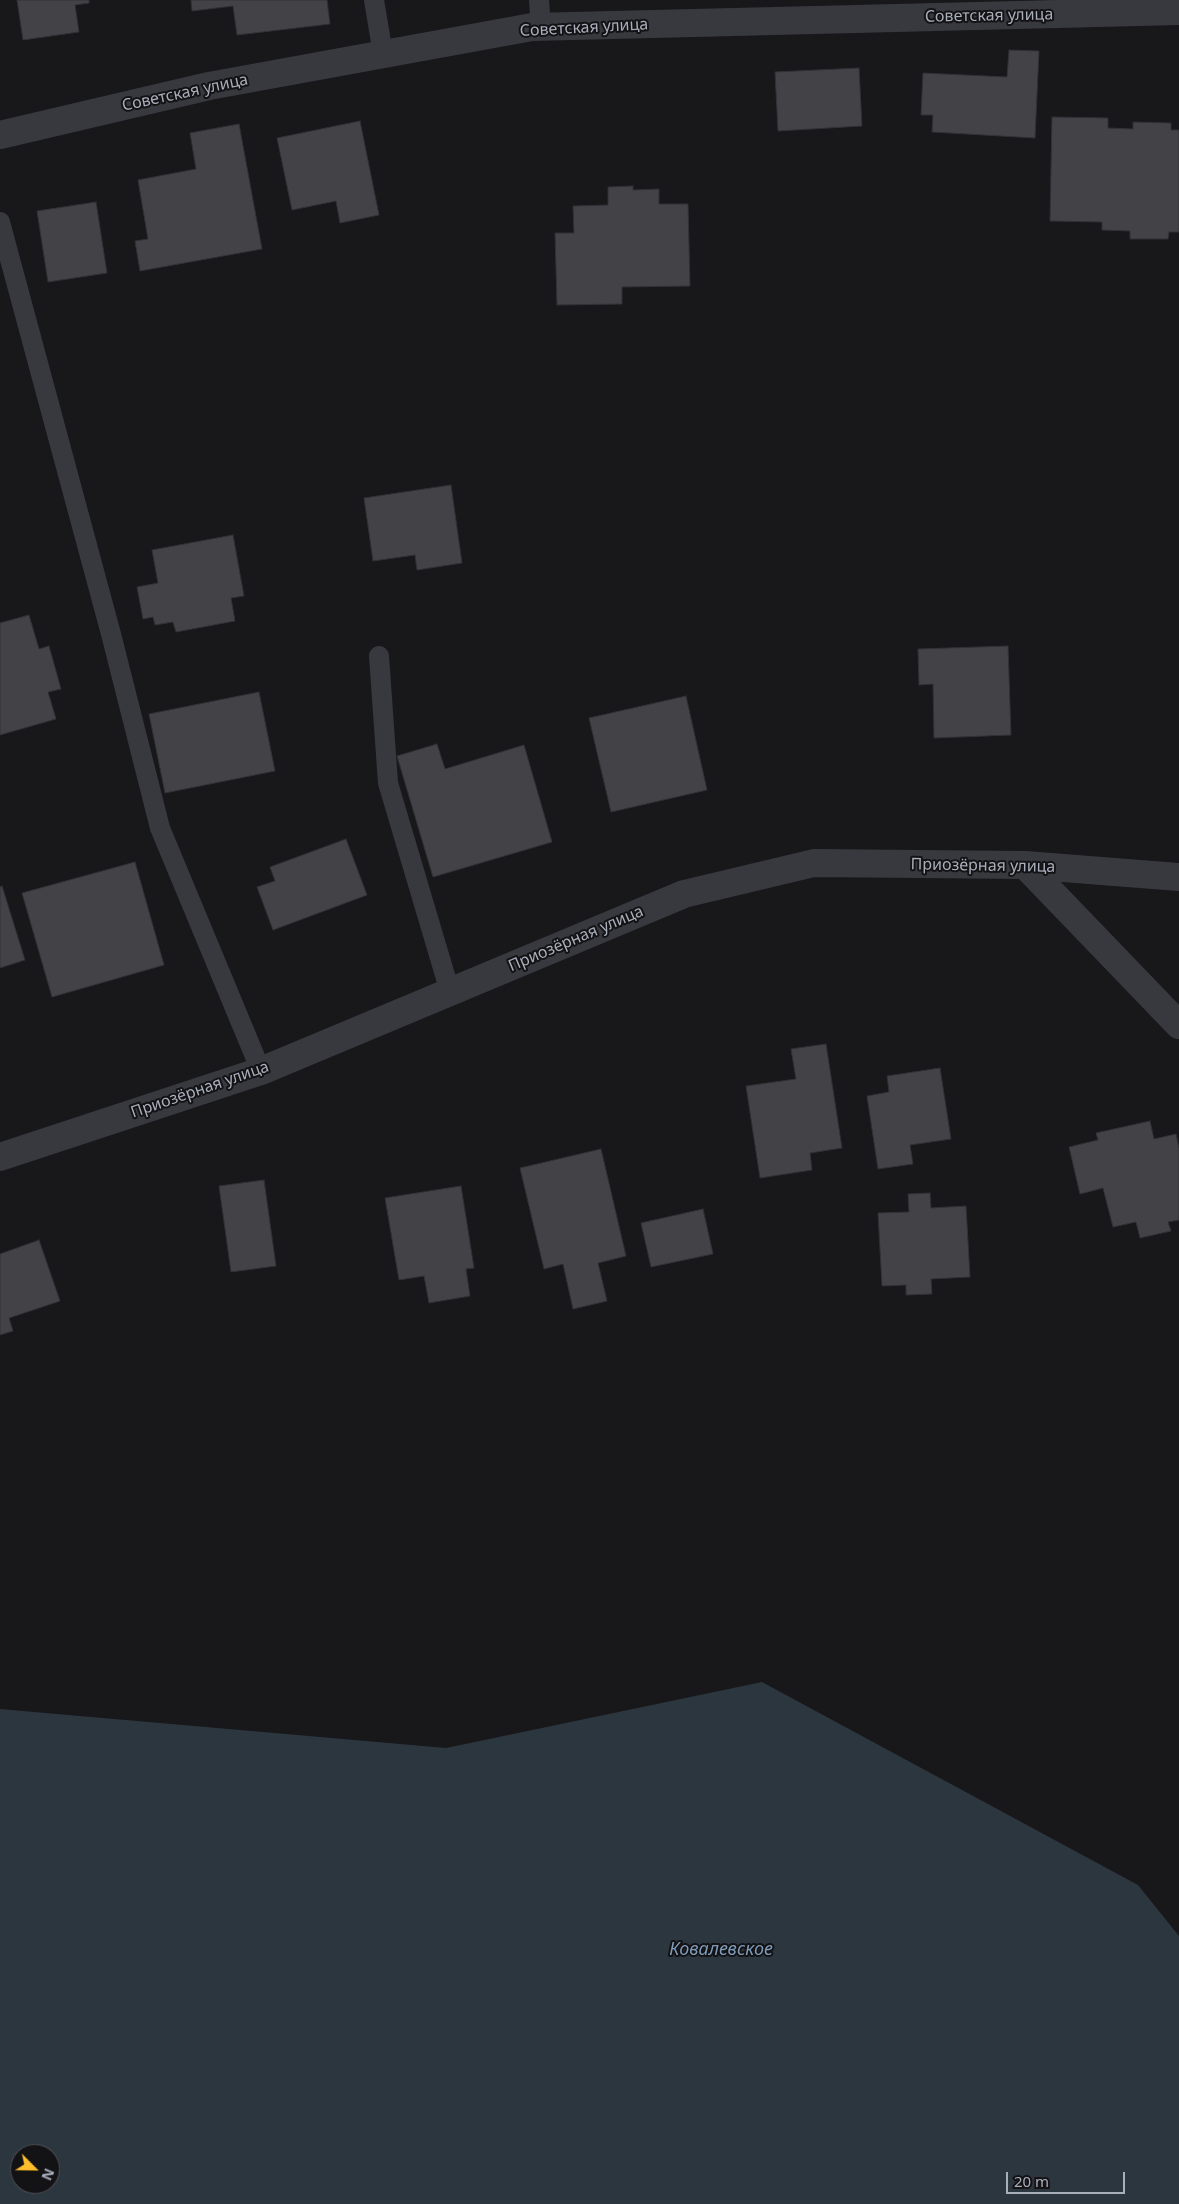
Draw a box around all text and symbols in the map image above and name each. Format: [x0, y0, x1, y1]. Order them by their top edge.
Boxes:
street label: Советская улица [925, 5, 1053, 27]
street label: Советская улица [519, 15, 649, 41]
street label: Советская улица [120, 70, 250, 116]
street label: Приозёрная улица [910, 855, 1056, 877]
street label: Приозёрная улица [506, 902, 646, 976]
street label: Приозёрная улица [128, 1057, 272, 1123]
water label: Ковалевское [669, 1939, 773, 1961]
north arrow [10, 2144, 60, 2194]
scale bar [1009, 2162, 1128, 2194]
text: N [37, 2166, 59, 2184]
text: 20 m [1014, 2171, 1049, 2191]

